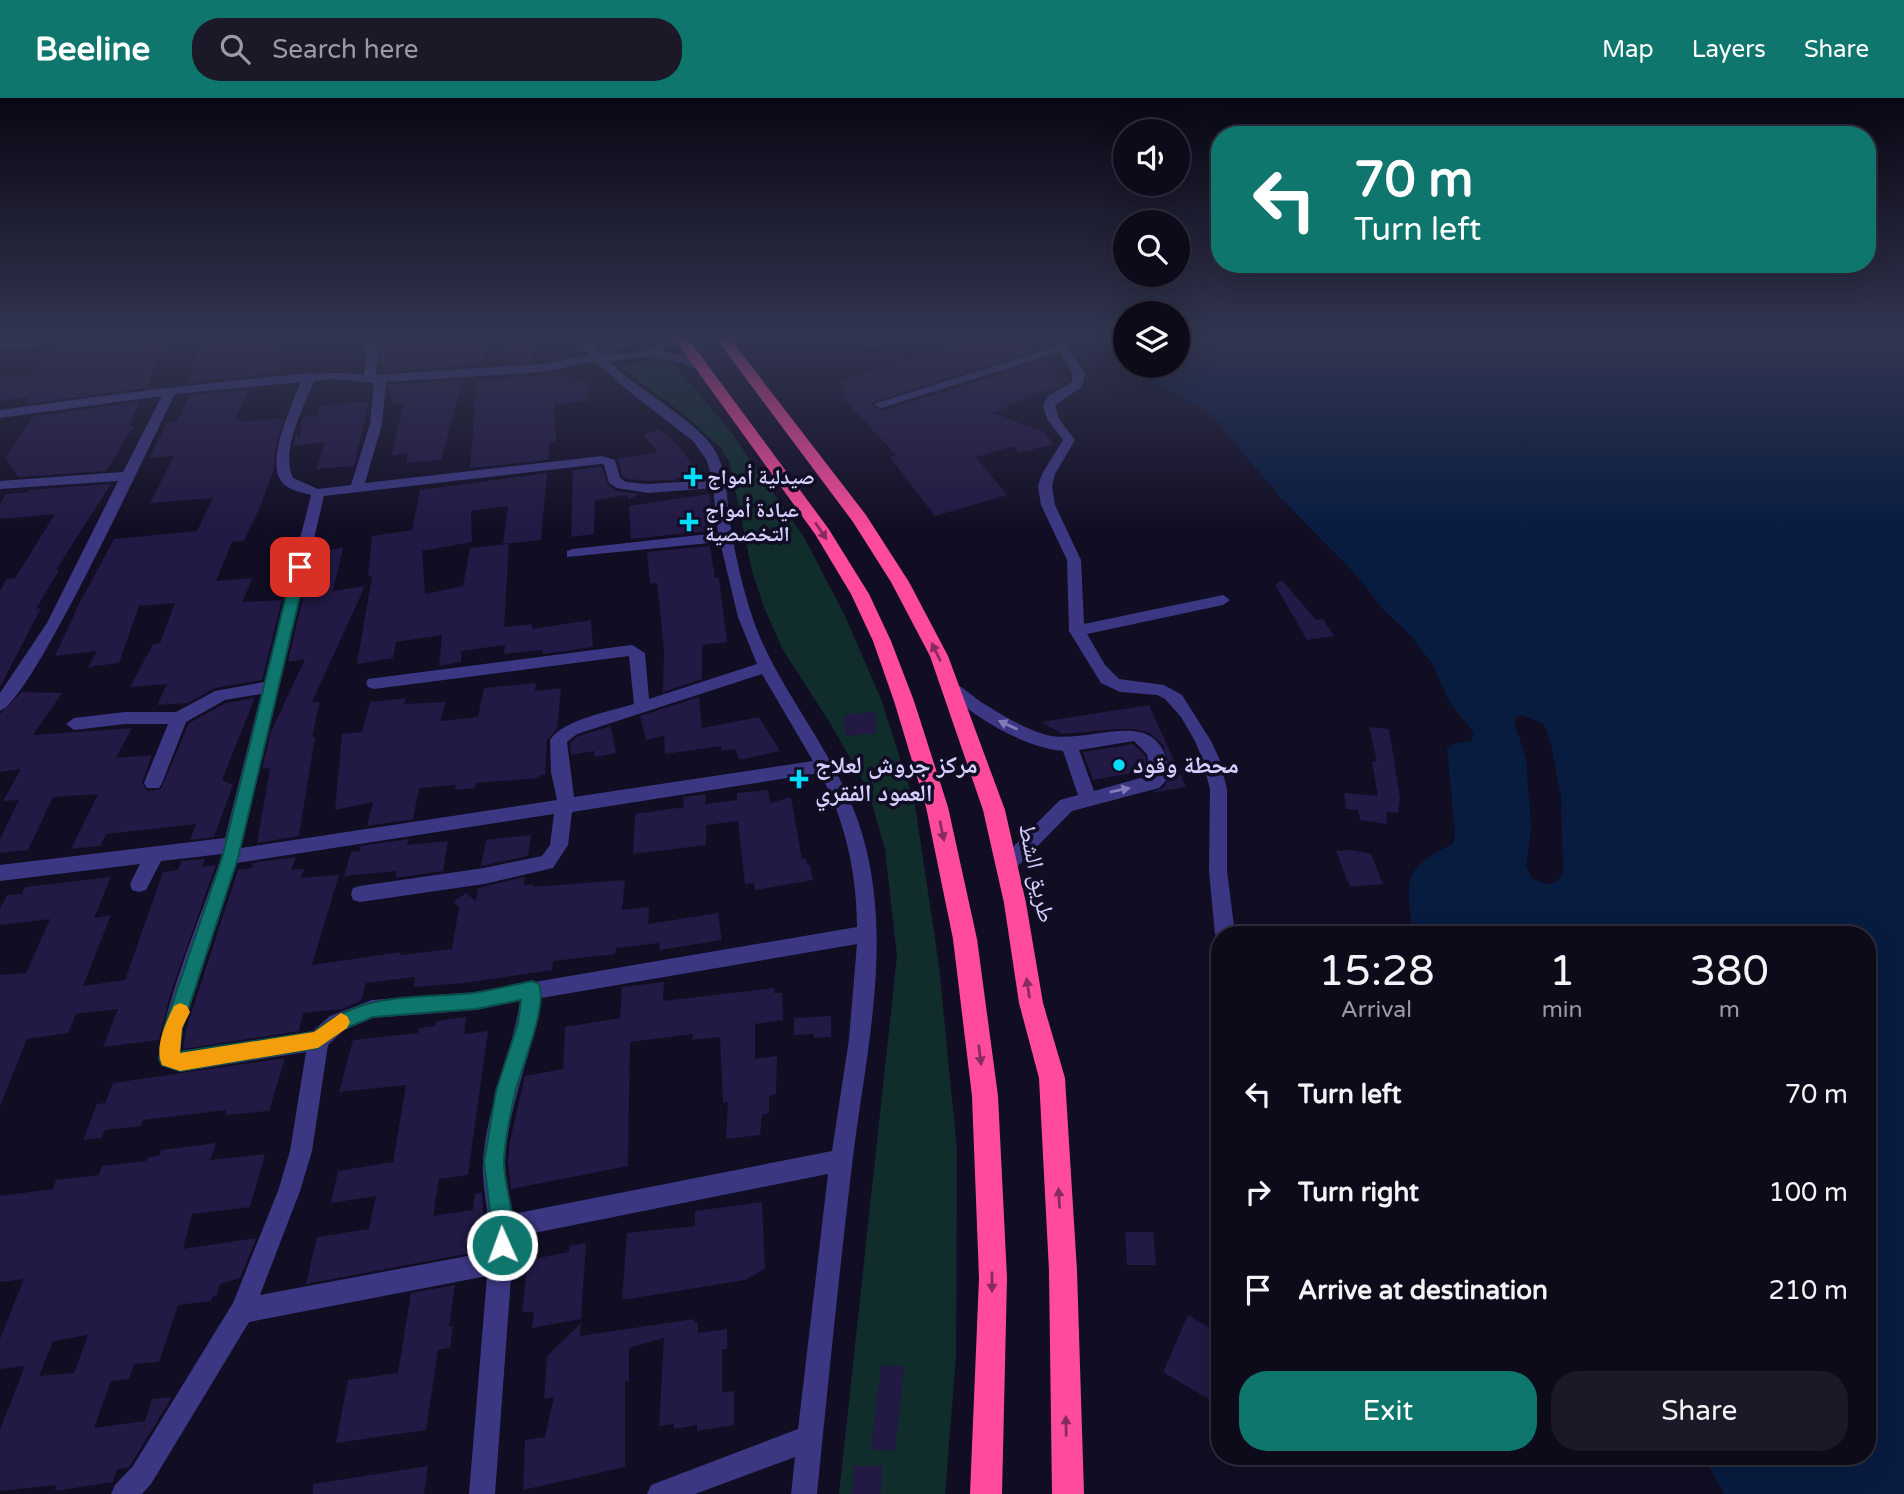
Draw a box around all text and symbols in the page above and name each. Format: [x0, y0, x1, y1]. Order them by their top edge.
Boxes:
search box [192, 18, 682, 81]
text: Beeline [35, 30, 150, 69]
icon: search [216, 30, 254, 68]
text: Search here [272, 34, 418, 65]
text: Map [1602, 35, 1654, 64]
text: Layers [1692, 35, 1766, 64]
text: Share [1804, 35, 1869, 64]
map controls [1113, 119, 1190, 378]
button: sound [1113, 119, 1190, 196]
text: 70 m [1354, 151, 1473, 210]
icon: left [1239, 154, 1330, 245]
button: search [1113, 210, 1190, 287]
text: Turn left [1354, 211, 1481, 249]
button: layers [1113, 301, 1190, 378]
place label: صيدلية أمواج [707, 463, 815, 490]
marker: صيدلية أمواج [685, 469, 701, 485]
place label: عيادة أمواج التخصصية [705, 496, 799, 547]
marker: عيادة أمواج التخصصية [679, 512, 699, 532]
one-way arrow [814, 522, 828, 540]
pin [270, 537, 330, 597]
icon: arrive [281, 548, 319, 586]
one-way arrow [930, 642, 942, 662]
one-way arrow [998, 719, 1018, 731]
place label: مركز جروش لعلاج العمود الفقري [815, 751, 978, 812]
place label: محطة وقود [1133, 751, 1239, 780]
marker: محطة وقود [1111, 757, 1127, 773]
marker: مركز جروش لعلاج العمود الفقري [789, 769, 809, 789]
one-way arrow [1109, 784, 1131, 795]
one-way arrow [937, 820, 948, 842]
street label: طريق الشط [1012, 821, 1061, 925]
text: 15:28 [1318, 946, 1435, 997]
text: 1 [1549, 946, 1575, 997]
text: 380 [1690, 946, 1769, 997]
one-way arrow [1022, 977, 1033, 999]
text: Arrival [1341, 996, 1412, 1024]
text: min [1542, 996, 1583, 1024]
text: m [1719, 996, 1740, 1024]
one-way arrow [974, 1044, 985, 1066]
icon: left [1239, 1075, 1277, 1113]
text: Turn left [1298, 1079, 1401, 1110]
text: 70 m [1785, 1079, 1848, 1110]
icon: right [1239, 1173, 1277, 1211]
text: Turn right [1298, 1177, 1419, 1208]
text: 100 m [1768, 1177, 1848, 1208]
one-way arrow [1053, 1187, 1064, 1209]
position arrow [465, 1208, 539, 1282]
one-way arrow [986, 1271, 998, 1293]
icon: arrive [1239, 1271, 1277, 1309]
text: Arrive at destination [1298, 1275, 1548, 1306]
text: 210 m [1768, 1275, 1848, 1306]
button: Exit [1239, 1371, 1537, 1451]
button: Share [1551, 1371, 1848, 1451]
one-way arrow [1060, 1415, 1072, 1437]

